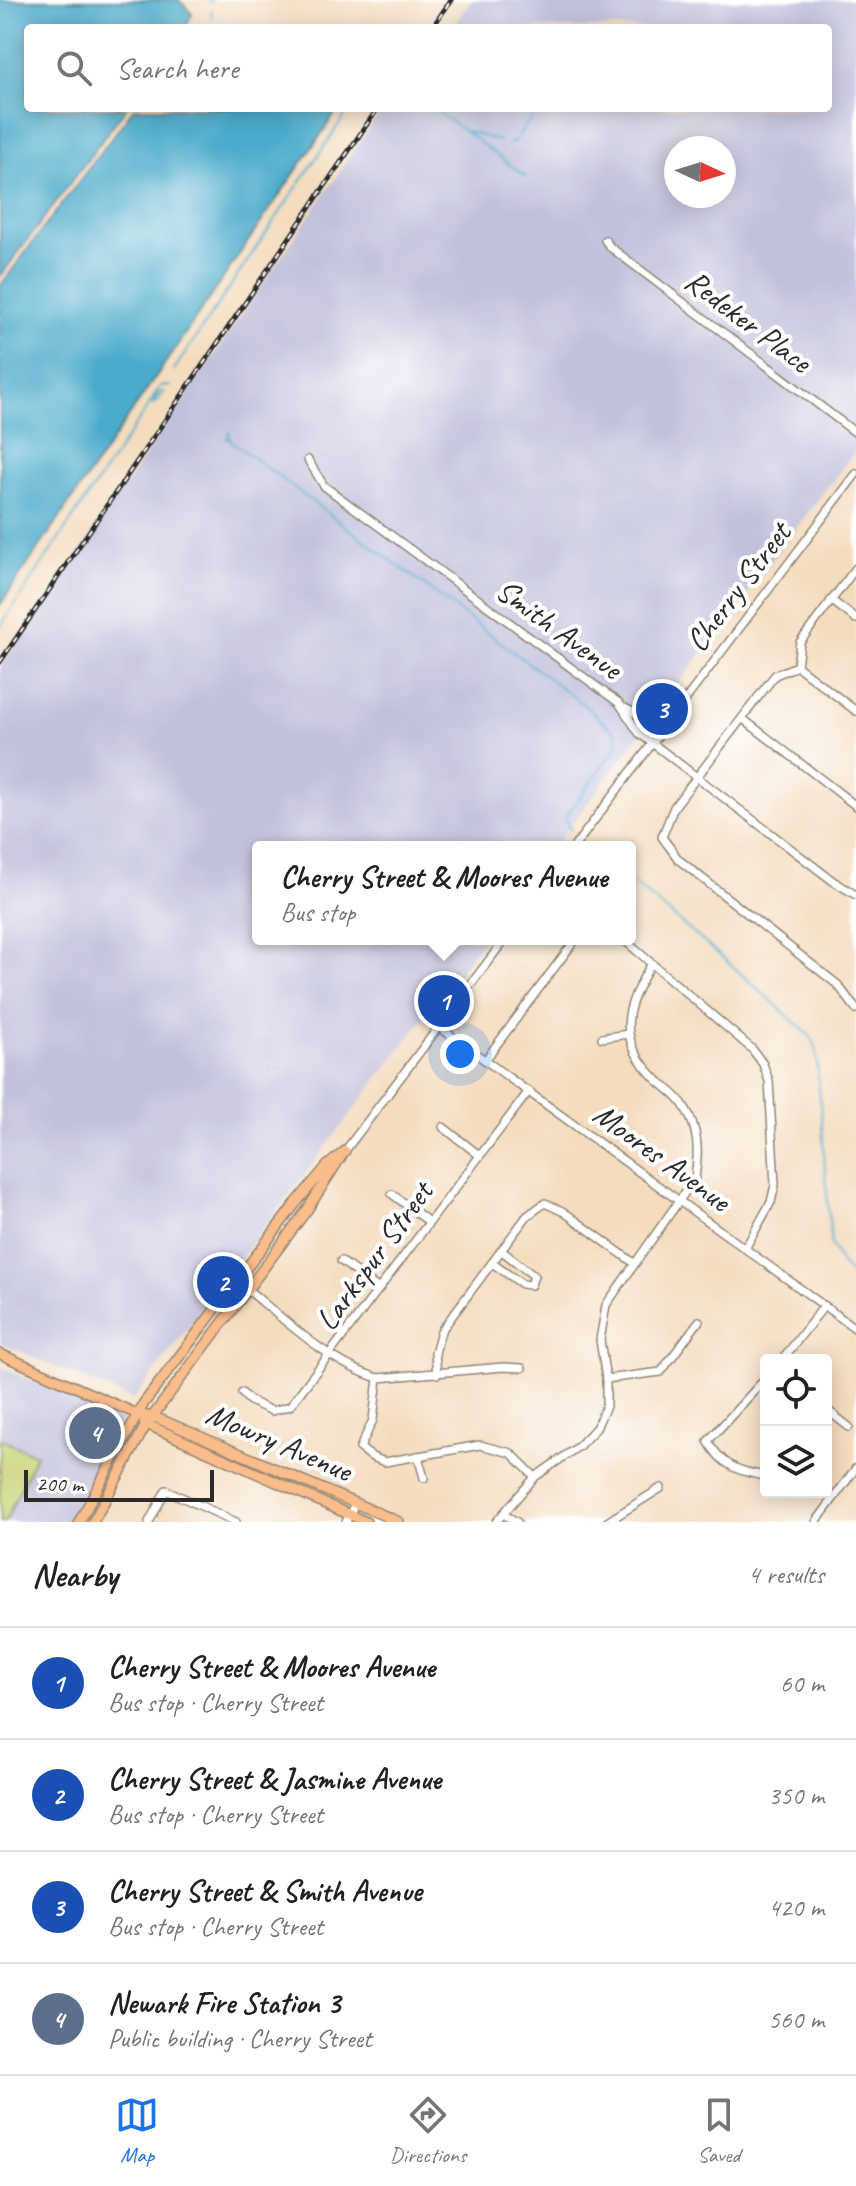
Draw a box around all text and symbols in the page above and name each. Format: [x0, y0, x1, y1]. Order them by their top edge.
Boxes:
search box [24, 24, 832, 112]
icon: search [52, 46, 96, 90]
text: Search here [116, 49, 238, 87]
north arrow [664, 136, 736, 208]
street label: Redeker Place [677, 260, 821, 383]
street label: Cherry Street [676, 512, 802, 660]
street label: Smith Avenue [488, 570, 632, 690]
pin: 3 [636, 679, 688, 739]
popup [252, 841, 636, 945]
text: Cherry Street & Moores Avenue [281, 858, 607, 896]
text: Bus stop [281, 896, 355, 929]
pin: 1 [418, 971, 470, 1031]
your location [440, 1034, 480, 1074]
street label: Moores Avenue [585, 1093, 741, 1222]
street label: Larkspur Street [306, 1171, 444, 1338]
pin: 2 [197, 1252, 249, 1312]
map controls [760, 1354, 832, 1498]
button: locate [760, 1354, 832, 1426]
street label: Mowry Avenue [200, 1393, 360, 1492]
pin: 4 [69, 1403, 121, 1463]
button: layers [760, 1426, 832, 1498]
scale bar [24, 1466, 214, 1502]
text: 200 m [36, 1470, 83, 1498]
text: Nearby [32, 1553, 118, 1596]
text: 4 results [748, 1558, 824, 1591]
text: Cherry Street & Moores Avenue [108, 1648, 435, 1686]
text: 1 [52, 1667, 64, 1700]
text: 60 m [780, 1667, 824, 1700]
text: Bus stop · Cherry Street [108, 1686, 323, 1719]
text: Cherry Street & Jasmine Avenue [108, 1760, 441, 1798]
text: 2 [52, 1779, 64, 1812]
text: 350 m [768, 1779, 824, 1812]
text: Bus stop · Cherry Street [108, 1798, 323, 1831]
text: Cherry Street & Smith Avenue [108, 1872, 422, 1910]
text: 3 [52, 1891, 64, 1924]
text: 420 m [768, 1891, 824, 1924]
text: Bus stop · Cherry Street [108, 1910, 323, 1943]
text: Newark Fire Station 3 [108, 1984, 340, 2022]
text: 4 [52, 2003, 64, 2036]
text: 560 m [768, 2003, 824, 2036]
text: Public building · Cherry Street [108, 2022, 372, 2055]
tab: Map [115, 2093, 159, 2169]
tab: Directions [390, 2093, 466, 2169]
tab: Saved [697, 2093, 741, 2169]

